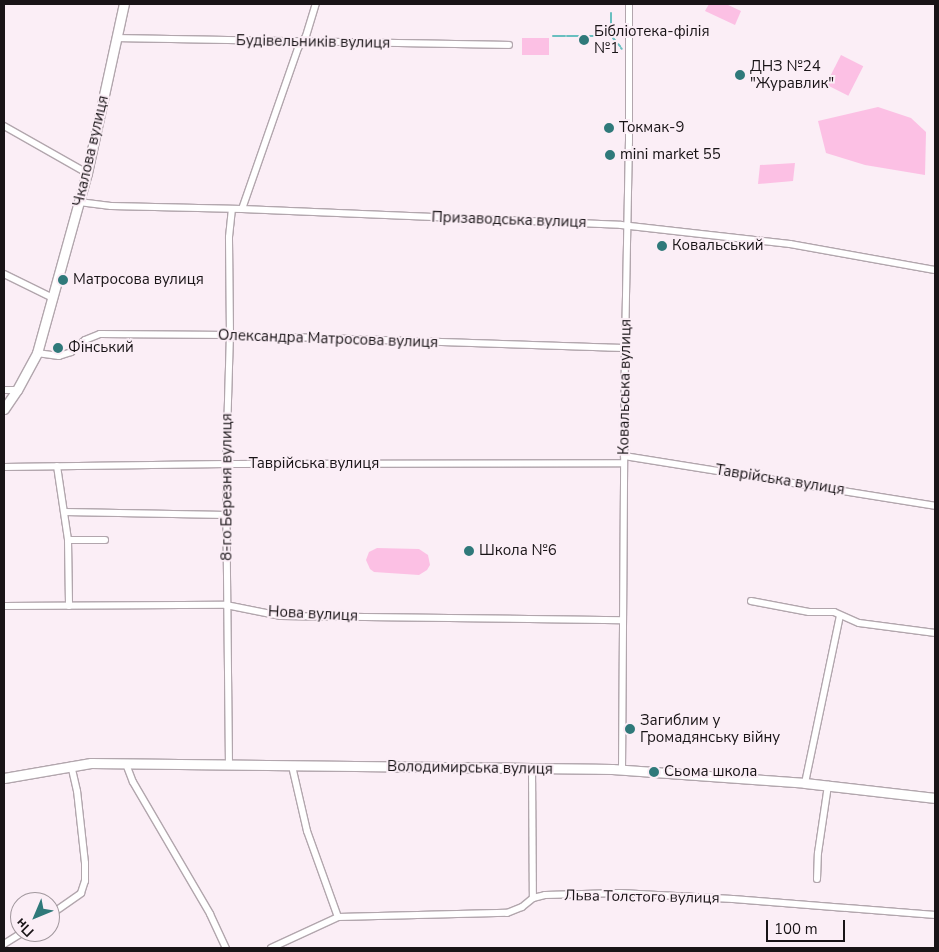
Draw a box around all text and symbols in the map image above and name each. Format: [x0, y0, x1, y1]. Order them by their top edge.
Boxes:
place label: Бібліотека-філія №1 [594, 22, 710, 57]
street label: Будівельників вулиця [236, 32, 390, 52]
marker: Бібліотека-філія №1 [578, 34, 590, 46]
place label: ДНЗ №24 "Журавлик" [750, 57, 834, 92]
marker: ДНЗ №24 "Журавлик" [734, 69, 746, 81]
street label: Чкалова вулиця [69, 94, 113, 208]
place label: Токмак-9 [619, 119, 684, 137]
marker: Токмак-9 [603, 122, 615, 134]
place label: mini market 55 [620, 146, 721, 164]
marker: mini market 55 [604, 149, 616, 161]
street label: Призаводська вулиця [431, 208, 587, 232]
place label: Ковальський [672, 237, 764, 255]
marker: Ковальський [656, 240, 668, 252]
place label: Матросова вулиця [73, 271, 204, 289]
marker: Матросова вулиця [57, 274, 69, 286]
street label: Ковальська вулиця [615, 319, 635, 455]
street label: Олександра Матросова вулиця [218, 326, 438, 352]
place label: Фінський [68, 339, 134, 357]
marker: Фінський [52, 342, 64, 354]
street label: 8-го Березня вулиця [218, 413, 236, 561]
street label: Таврійська вулиця [249, 455, 379, 473]
street label: Таврійська вулиця [714, 461, 846, 499]
place label: Школа №6 [479, 542, 557, 560]
marker: Школа №6 [463, 545, 475, 557]
street label: Нова вулиця [268, 603, 358, 625]
place label: Загиблим у Громадянську війну [640, 711, 780, 746]
marker: Загиблим у Громадянську війну [624, 723, 636, 735]
street label: Володимирська вулиця [387, 758, 553, 778]
place label: Сьома школа [664, 763, 757, 781]
marker: Сьома школа [648, 766, 660, 778]
street label: Льва Толстого вулиця [564, 887, 720, 907]
north arrow [10, 892, 60, 942]
scale bar [769, 910, 848, 942]
text: Пн [11, 914, 38, 941]
text: 100 m [774, 919, 818, 939]

